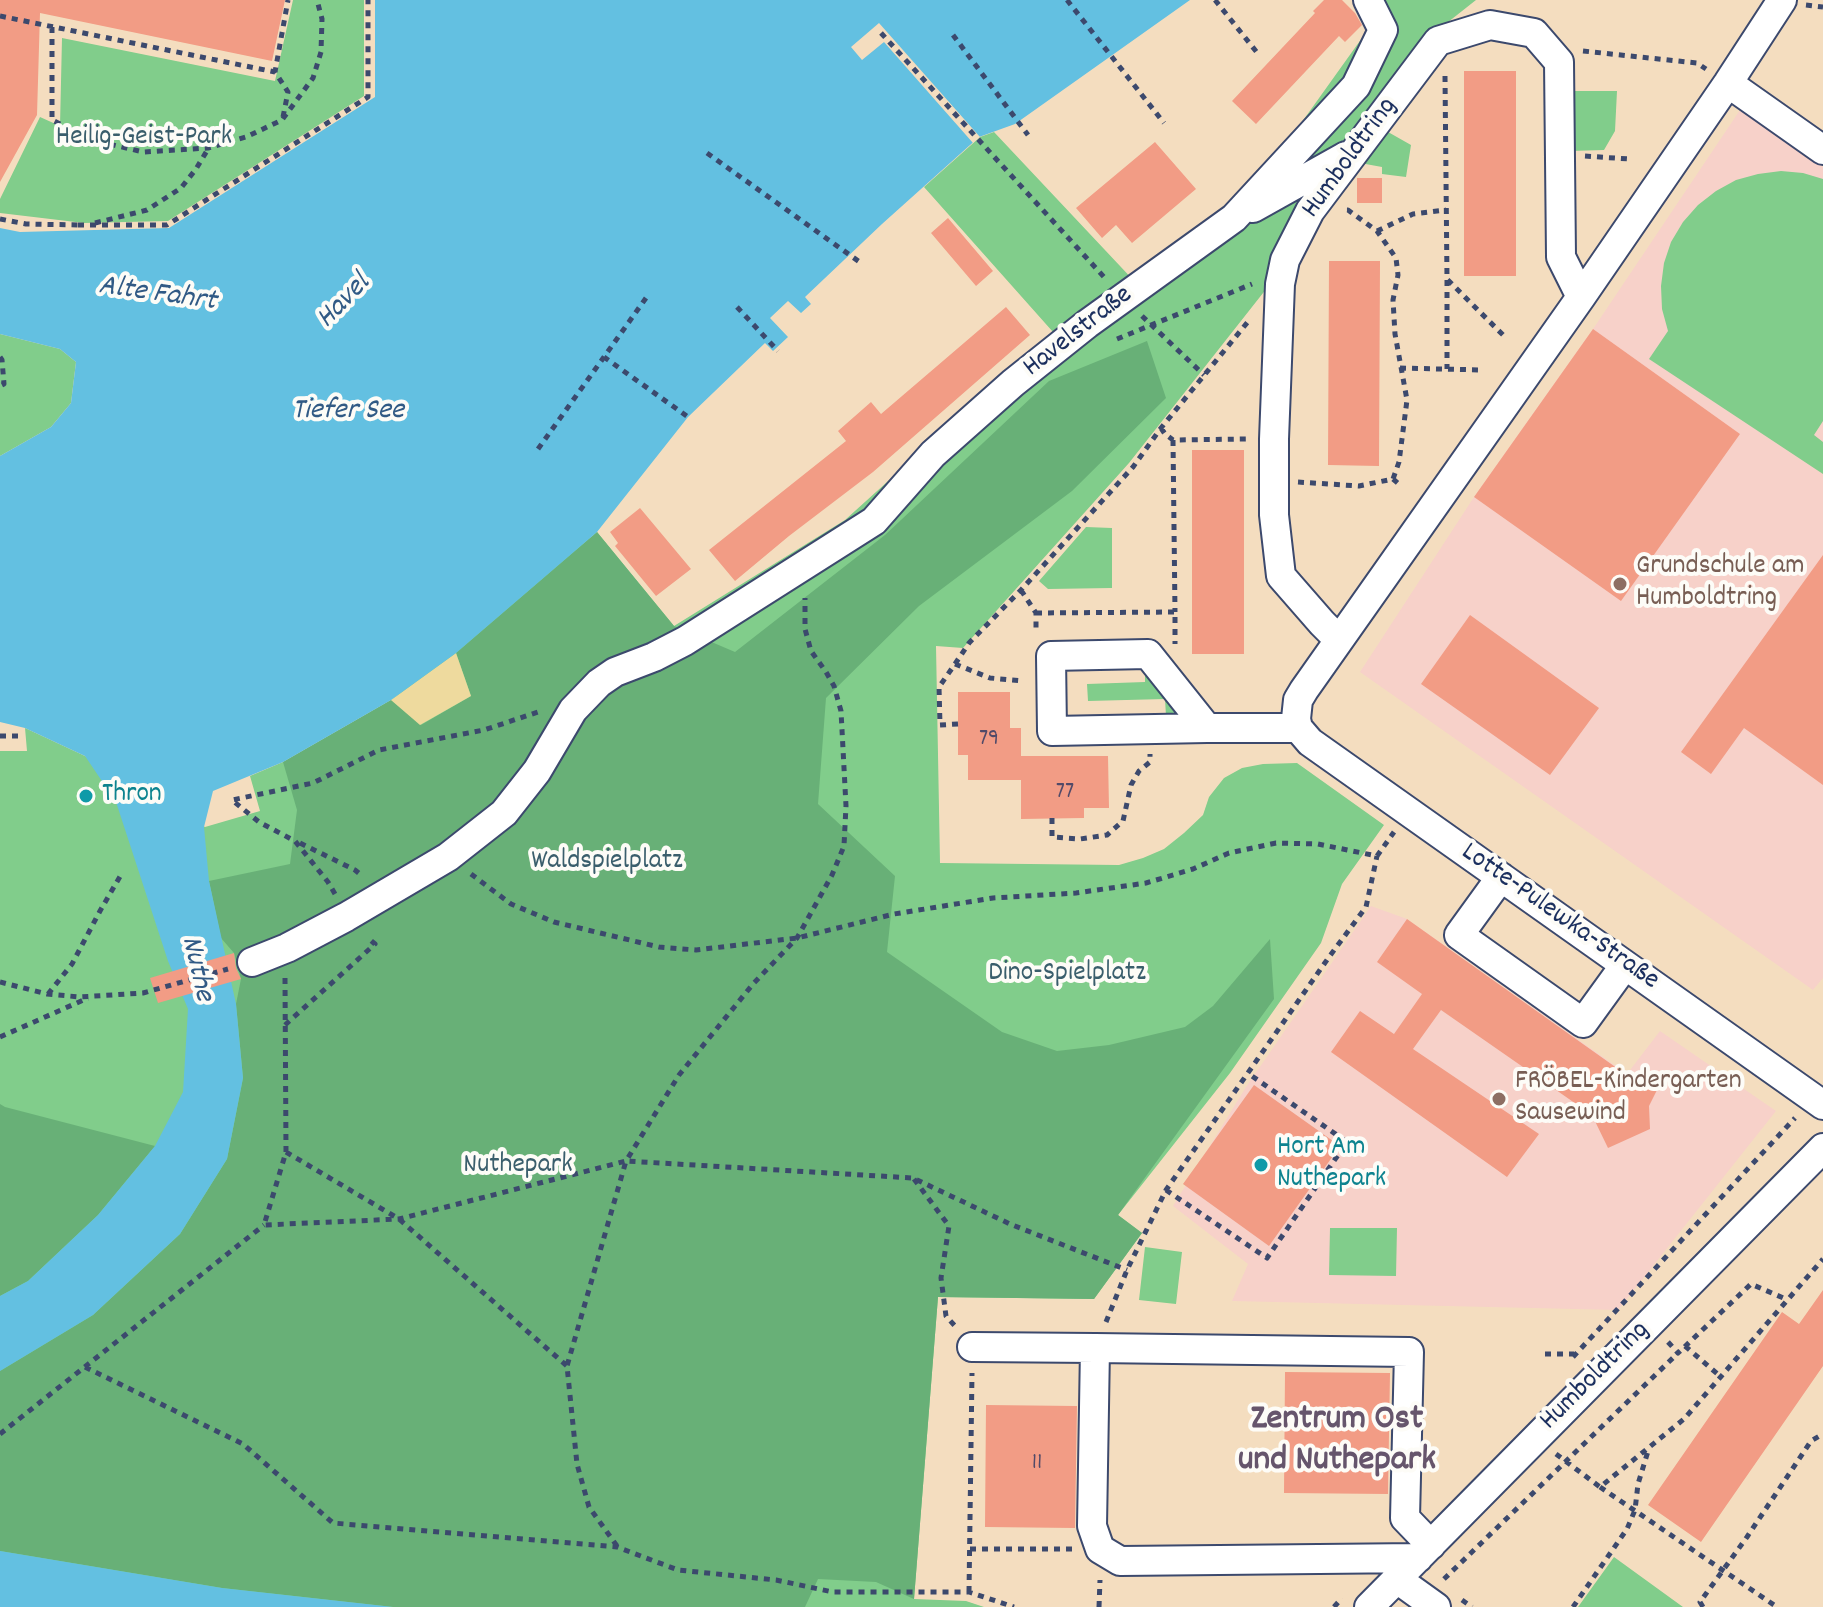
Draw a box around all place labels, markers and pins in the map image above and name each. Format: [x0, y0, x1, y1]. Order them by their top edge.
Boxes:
place label: Grundschule am Humboldtring [1636, 551, 1804, 617]
marker: Grundschule am Humboldtring [1611, 575, 1629, 593]
place label: Thron [102, 779, 162, 813]
marker: Thron [77, 787, 95, 805]
place label: FRÖBEL-Kindergarten Sausewind [1515, 1066, 1742, 1132]
marker: FRÖBEL-Kindergarten Sausewind [1490, 1090, 1508, 1108]
place label: Hort Am Nuthepark [1277, 1132, 1386, 1198]
marker: Hort Am Nuthepark [1252, 1156, 1270, 1174]

